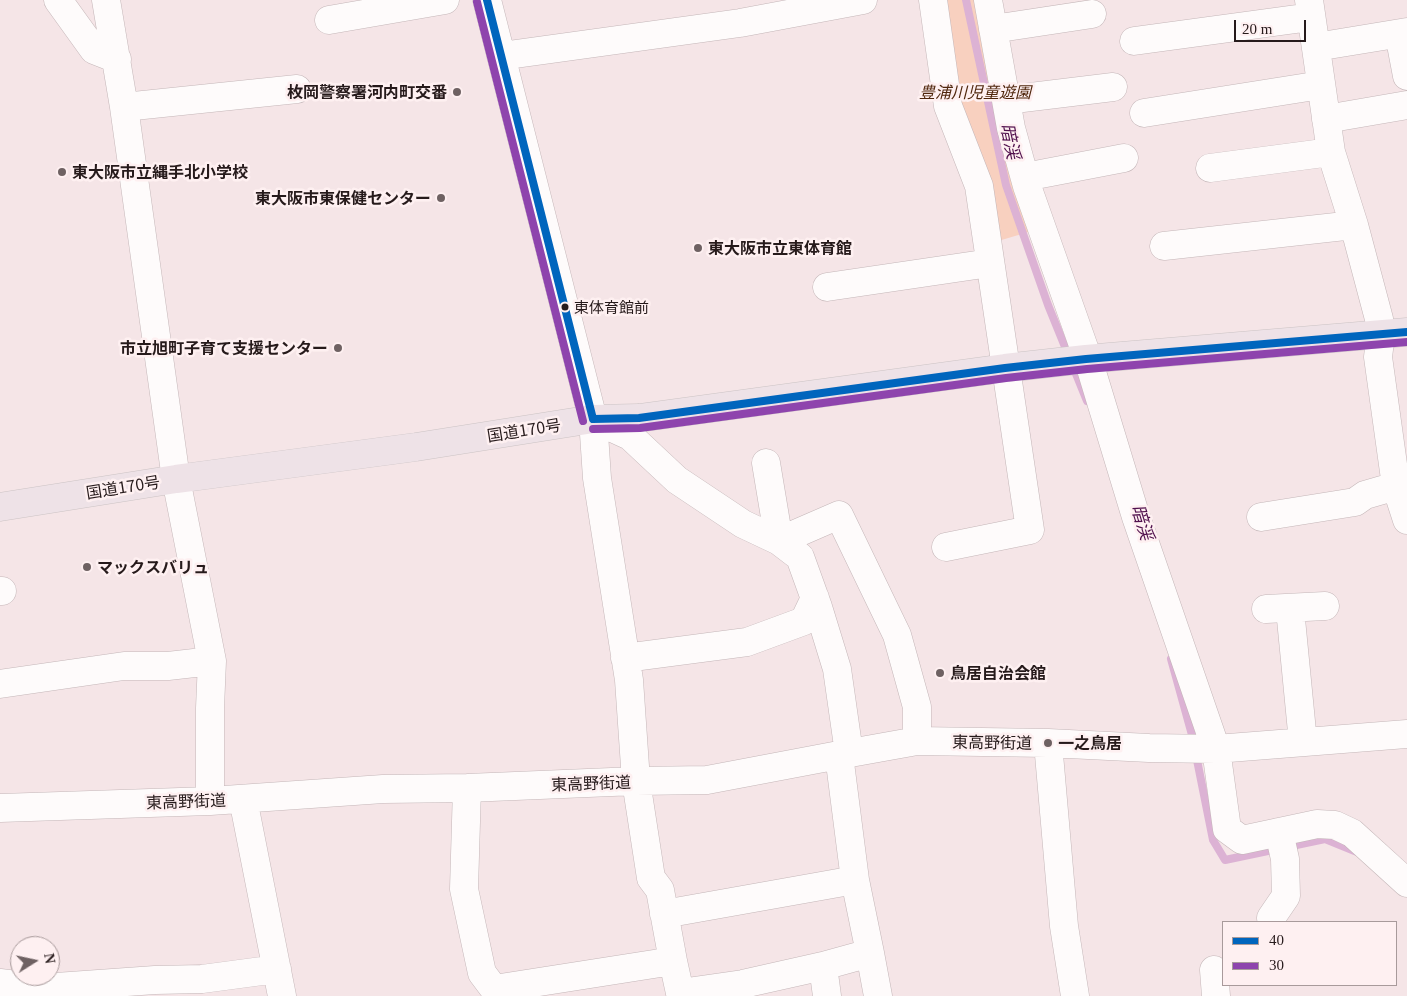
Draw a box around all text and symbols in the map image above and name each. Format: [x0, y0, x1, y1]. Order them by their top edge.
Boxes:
scale bar [1237, 10, 1310, 42]
text: 20 m [1242, 21, 1272, 37]
place label: 枚岡警察署河内町交番 [287, 82, 447, 102]
park label: 豊浦川児童遊園 [919, 82, 1031, 102]
marker: 枚岡警察署河内町交番 [451, 86, 463, 98]
water label: 暗渓 [997, 121, 1025, 161]
place label: 東大阪市立縄手北小学校 [72, 162, 248, 182]
marker: 東大阪市立縄手北小学校 [56, 166, 68, 178]
place label: 東大阪市東保健センター [255, 188, 431, 208]
marker: 東大阪市東保健センター [435, 192, 447, 204]
place label: 東大阪市立東体育館 [708, 238, 852, 258]
marker: 東大阪市立東体育館 [692, 242, 704, 254]
place label: 東体育館前 [574, 298, 649, 316]
marker: 東体育館前 [560, 302, 570, 312]
place label: 市立旭町子育て支援センター [120, 338, 328, 358]
marker: 市立旭町子育て支援センター [332, 342, 344, 354]
street label: 国道170号 [486, 415, 562, 445]
street label: 国道170号 [85, 472, 161, 502]
water label: 暗渓 [1127, 502, 1159, 542]
place label: マックスバリュ [97, 557, 209, 577]
marker: マックスバリュ [81, 561, 93, 573]
place label: 鳥居自治会館 [950, 663, 1046, 683]
marker: 鳥居自治会館 [934, 667, 946, 679]
street label: 東高野街道 [952, 732, 1032, 752]
place label: 一之鳥居 [1058, 733, 1122, 753]
marker: 一之鳥居 [1042, 737, 1054, 749]
street label: 東高野街道 [551, 772, 631, 794]
street label: 東高野街道 [146, 790, 226, 812]
legend [1222, 921, 1397, 986]
text: 40 [1269, 932, 1284, 948]
north arrow [10, 936, 60, 986]
text: N [41, 952, 58, 965]
text: 30 [1269, 957, 1284, 973]

